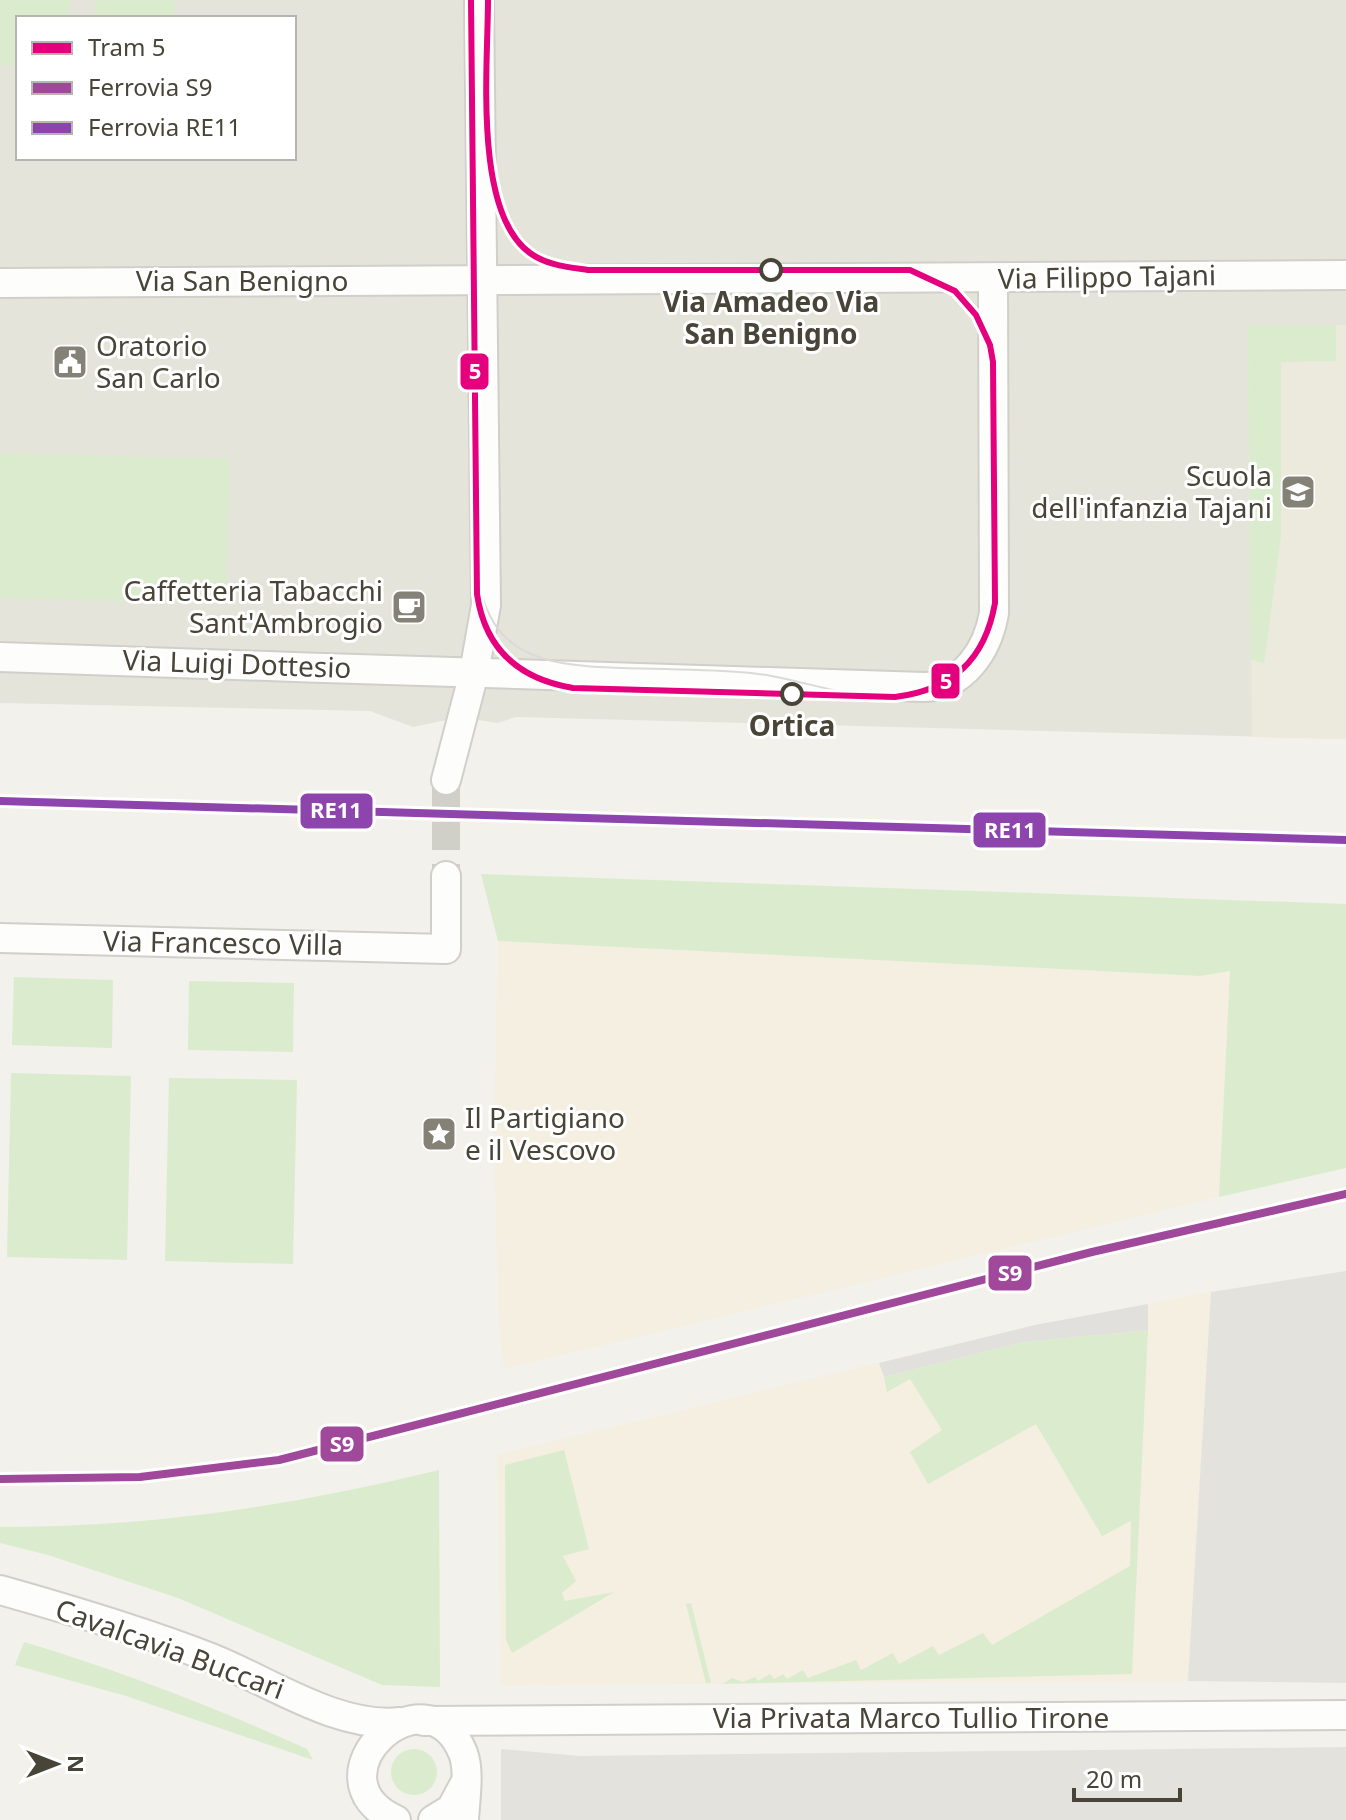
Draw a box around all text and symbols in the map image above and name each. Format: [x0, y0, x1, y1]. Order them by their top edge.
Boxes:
legend [16, 16, 296, 160]
text: Tram 5 [88, 30, 165, 63]
text: Ferrovia S9 [88, 70, 212, 103]
text: Ferrovia RE11 [88, 110, 241, 143]
street label: Via Filippo Tajani [997, 255, 1216, 297]
marker: Via Amadeo Via San Benigno [760, 259, 782, 281]
street label: Via San Benigno [136, 261, 348, 299]
place label: Via Amadeo Via San Benigno [663, 282, 879, 352]
place label: Oratorio San Carlo [96, 326, 221, 396]
public building icon: Oratorio San Carlo [51, 343, 89, 381]
line badge: 5 [459, 352, 490, 391]
text: 5 [469, 355, 481, 385]
place label: Scuola dell'infanzia Tajani [1031, 456, 1272, 526]
school or university icon: Scuola dell'infanzia Tajani [1279, 473, 1317, 511]
place label: Caffetteria Tabacchi Sant'Ambrogio [123, 571, 383, 641]
cafe icon: Caffetteria Tabacchi Sant'Ambrogio [390, 588, 428, 626]
street label: Via Luigi Dottesio [122, 640, 352, 686]
line badge: 5 [930, 662, 961, 700]
text: 5 [940, 665, 952, 695]
marker: Ortica [781, 683, 803, 705]
place label: Ortica [749, 706, 835, 744]
line badge: RE11 [299, 792, 374, 830]
text: RE11 [310, 794, 362, 824]
line badge: RE11 [972, 811, 1047, 849]
text: RE11 [984, 814, 1036, 844]
street label: Via Francesco Villa [103, 921, 343, 963]
place label: Il Partigiano e il Vescovo [465, 1098, 625, 1168]
place icon: Il Partigiano e il Vescovo [420, 1115, 458, 1153]
line badge: S9 [987, 1254, 1033, 1292]
text: S9 [998, 1257, 1022, 1287]
line badge: S9 [319, 1425, 365, 1463]
text: S9 [330, 1428, 354, 1458]
street label: Cavalcavia Buccari [51, 1589, 290, 1707]
street label: Via Privata Marco Tullio Tirone [713, 1698, 1109, 1736]
north arrow [16, 1724, 96, 1804]
scale bar [1074, 1752, 1180, 1802]
text: N [62, 1755, 92, 1773]
text: 20 m [1086, 1762, 1142, 1795]

